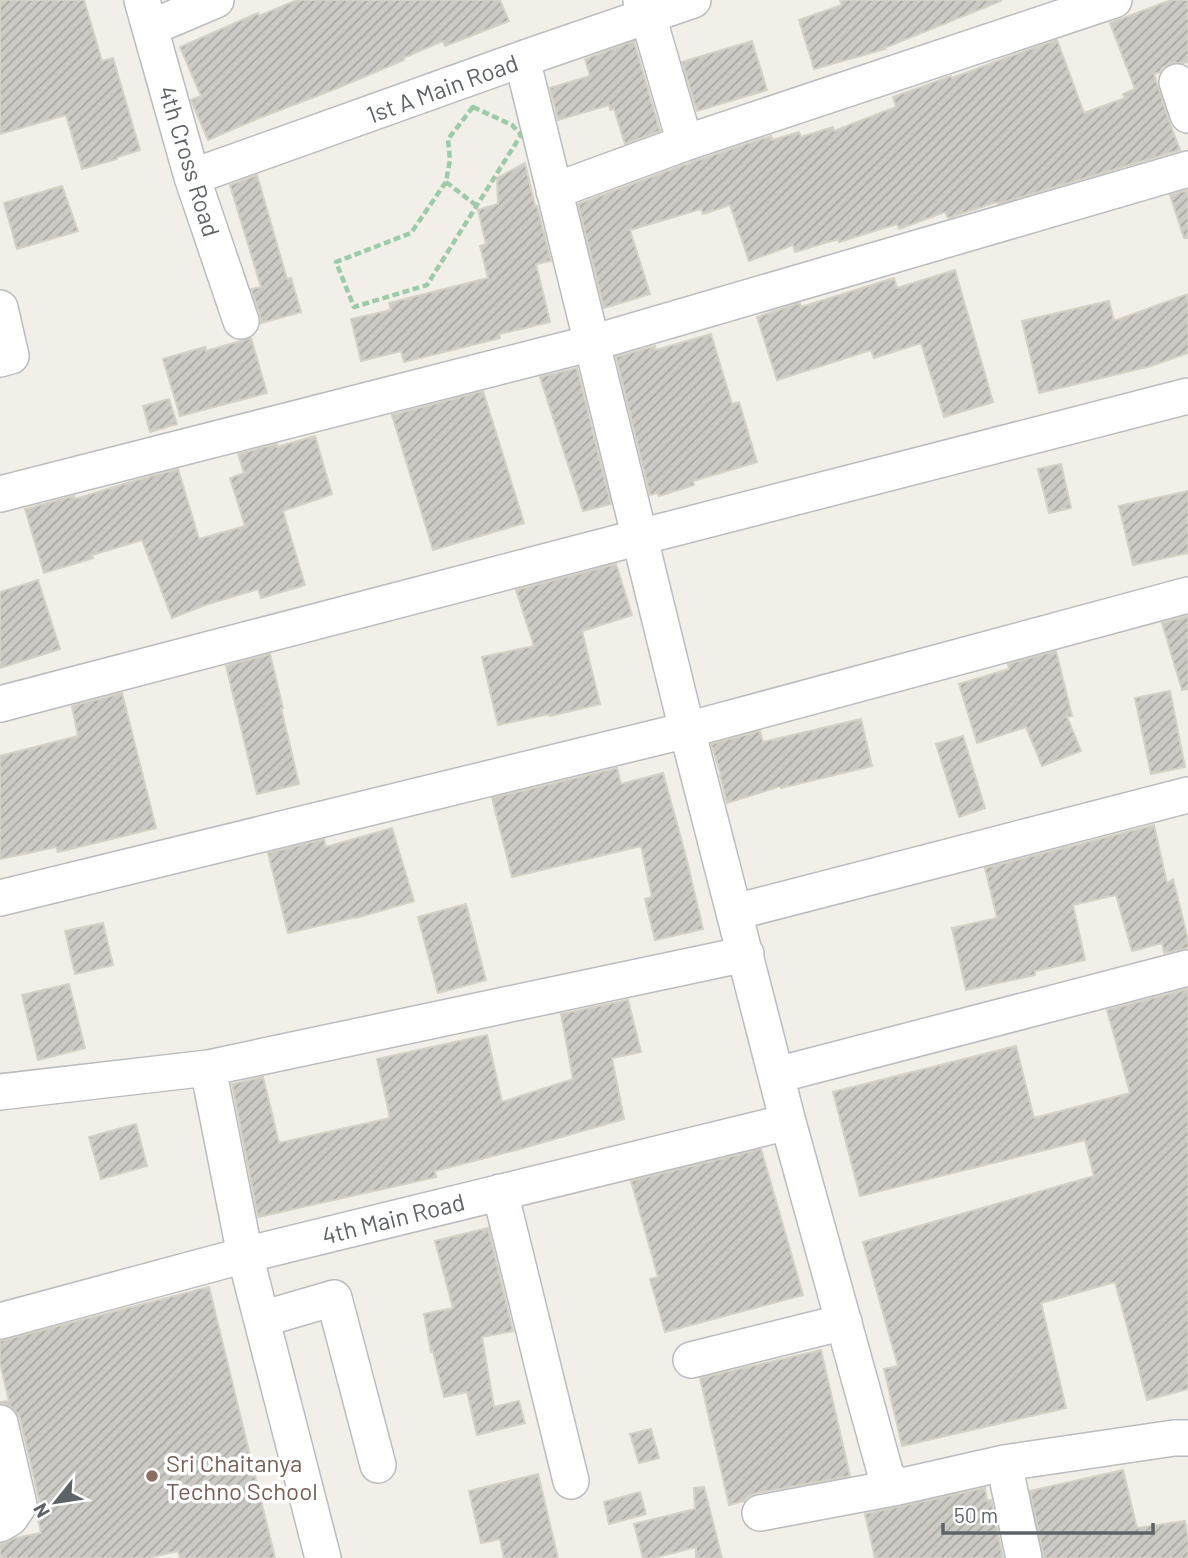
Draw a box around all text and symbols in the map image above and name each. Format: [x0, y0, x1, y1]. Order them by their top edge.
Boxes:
street label: 1st A Main Road [362, 47, 522, 129]
street label: 4th Cross Road [153, 82, 227, 240]
street label: 4th Main Road [319, 1186, 467, 1250]
place label: Sri Chaitanya Techno School [166, 1448, 318, 1505]
north arrow [21, 1467, 91, 1537]
marker: Sri Chaitanya Techno School [144, 1468, 160, 1484]
scale bar [943, 1492, 1153, 1536]
text: N [28, 1500, 54, 1522]
text: 50 m [954, 1502, 998, 1527]

